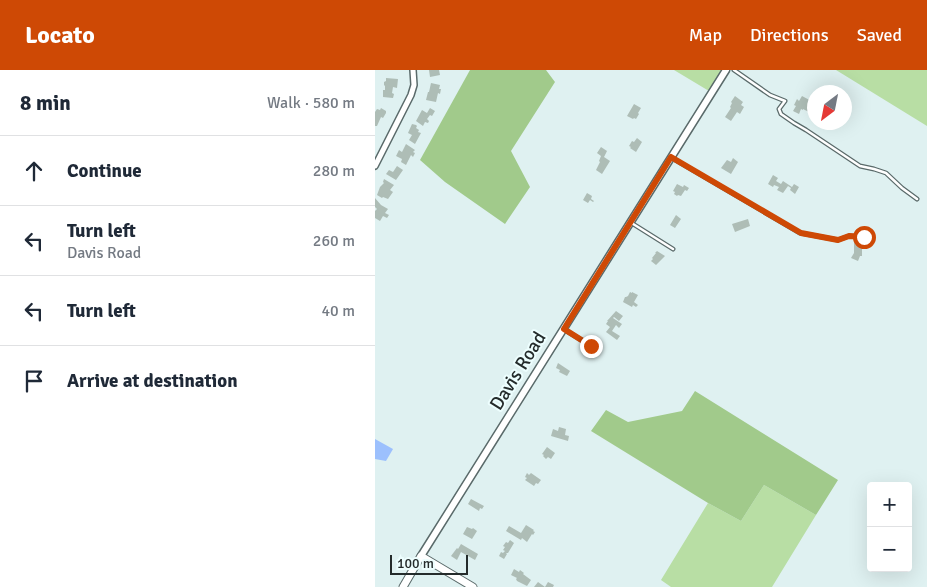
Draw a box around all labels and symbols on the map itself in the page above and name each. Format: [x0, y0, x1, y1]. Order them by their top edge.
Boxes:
north arrow [807, 85, 852, 130]
route start [853, 226, 876, 249]
street label: Davis Road [484, 327, 552, 415]
route end [580, 335, 603, 358]
scale bar [390, 552, 467, 575]

